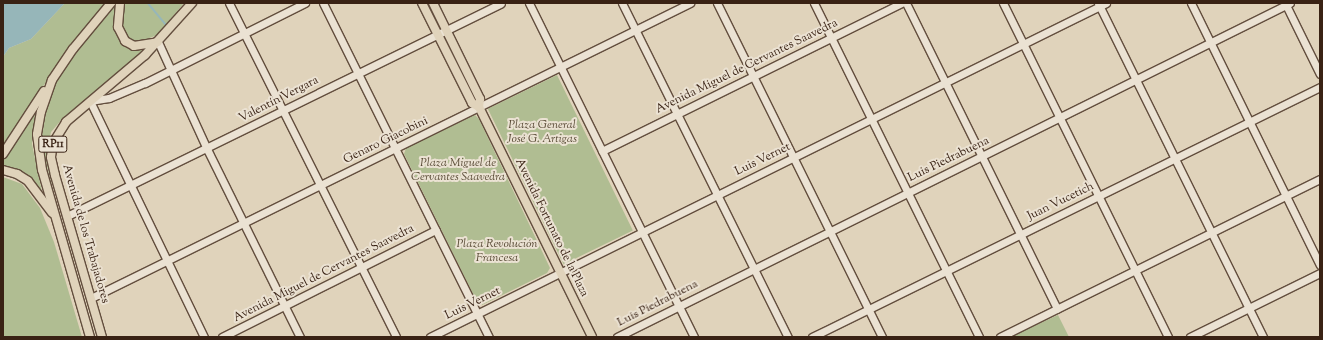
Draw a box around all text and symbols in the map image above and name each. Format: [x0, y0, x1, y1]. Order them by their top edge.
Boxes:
street label: Avenida Miguel de Cervantes Saavedra [654, 17, 840, 117]
street label: Valentín Vergara [237, 74, 321, 126]
street label: Genaro Giacobini [341, 114, 431, 168]
park label: Plaza General José G. Artigas [507, 119, 577, 147]
street label: Luis Piedrabuena [906, 134, 992, 186]
road number: RP11 [38, 135, 68, 153]
street label: Luis Vernet [733, 140, 793, 180]
street label: Avenida Fortunato de la Plaza [511, 156, 591, 300]
park label: Plaza Miguel de Cervantes Saavedra [411, 157, 505, 185]
street label: Avenida de los Trabajadores [58, 163, 112, 305]
street label: Juan Vucetich [1025, 180, 1097, 224]
street label: Avenida Miguel de Cervantes Saavedra [231, 222, 417, 326]
park label: Plaza Revolución Francesa [456, 238, 538, 266]
street label: Luis Piedrabuena [615, 277, 701, 331]
street label: Luis Vernet [443, 284, 503, 324]

